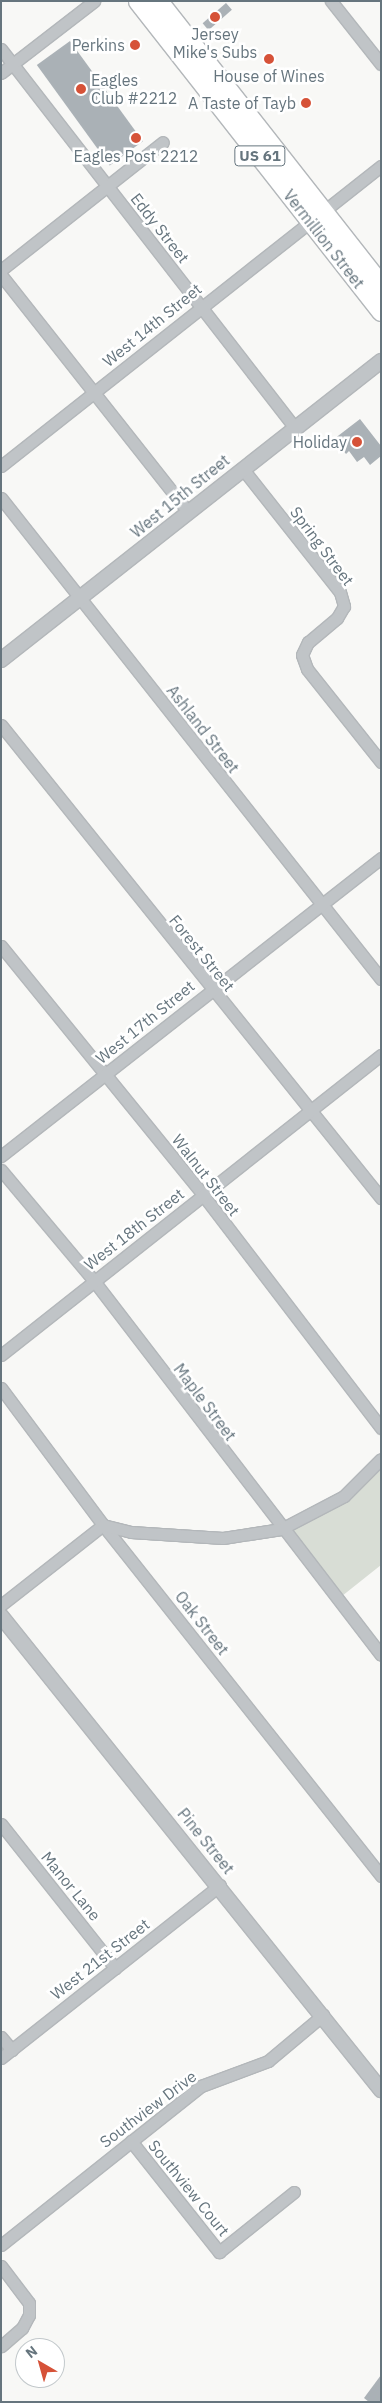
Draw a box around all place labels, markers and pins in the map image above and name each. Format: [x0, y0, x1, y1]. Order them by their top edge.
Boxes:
marker: Jersey Mike's Subs [209, 11, 221, 23]
place label: Jersey Mike's Subs [173, 24, 257, 62]
place label: Perkins [72, 35, 125, 55]
marker: Perkins [129, 39, 141, 51]
marker: House of Wines [263, 53, 275, 65]
place label: House of Wines [213, 66, 325, 86]
place label: Eagles Club #2212 [91, 70, 177, 108]
marker: Eagles Club #2212 [75, 83, 87, 95]
place label: A Taste of Tayb [188, 93, 296, 113]
marker: A Taste of Tayb [300, 97, 312, 109]
marker: Eagles Post 2212 [130, 132, 142, 144]
place label: Eagles Post 2212 [74, 146, 198, 166]
place label: Holiday [293, 432, 347, 452]
marker: Holiday [351, 436, 363, 448]

